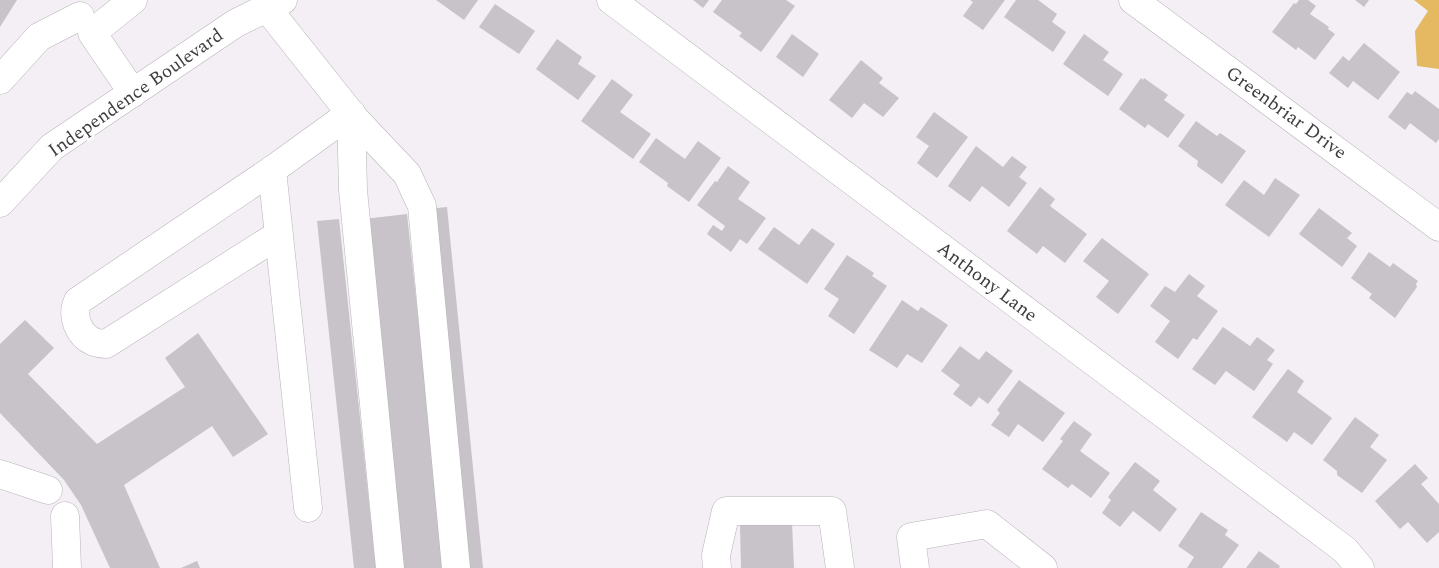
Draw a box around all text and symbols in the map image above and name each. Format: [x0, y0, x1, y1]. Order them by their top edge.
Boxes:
street label: Independence Boulevard [42, 21, 230, 165]
street label: Greenbriar Drive [1219, 59, 1353, 167]
street label: Anthony Lane [930, 234, 1044, 330]

